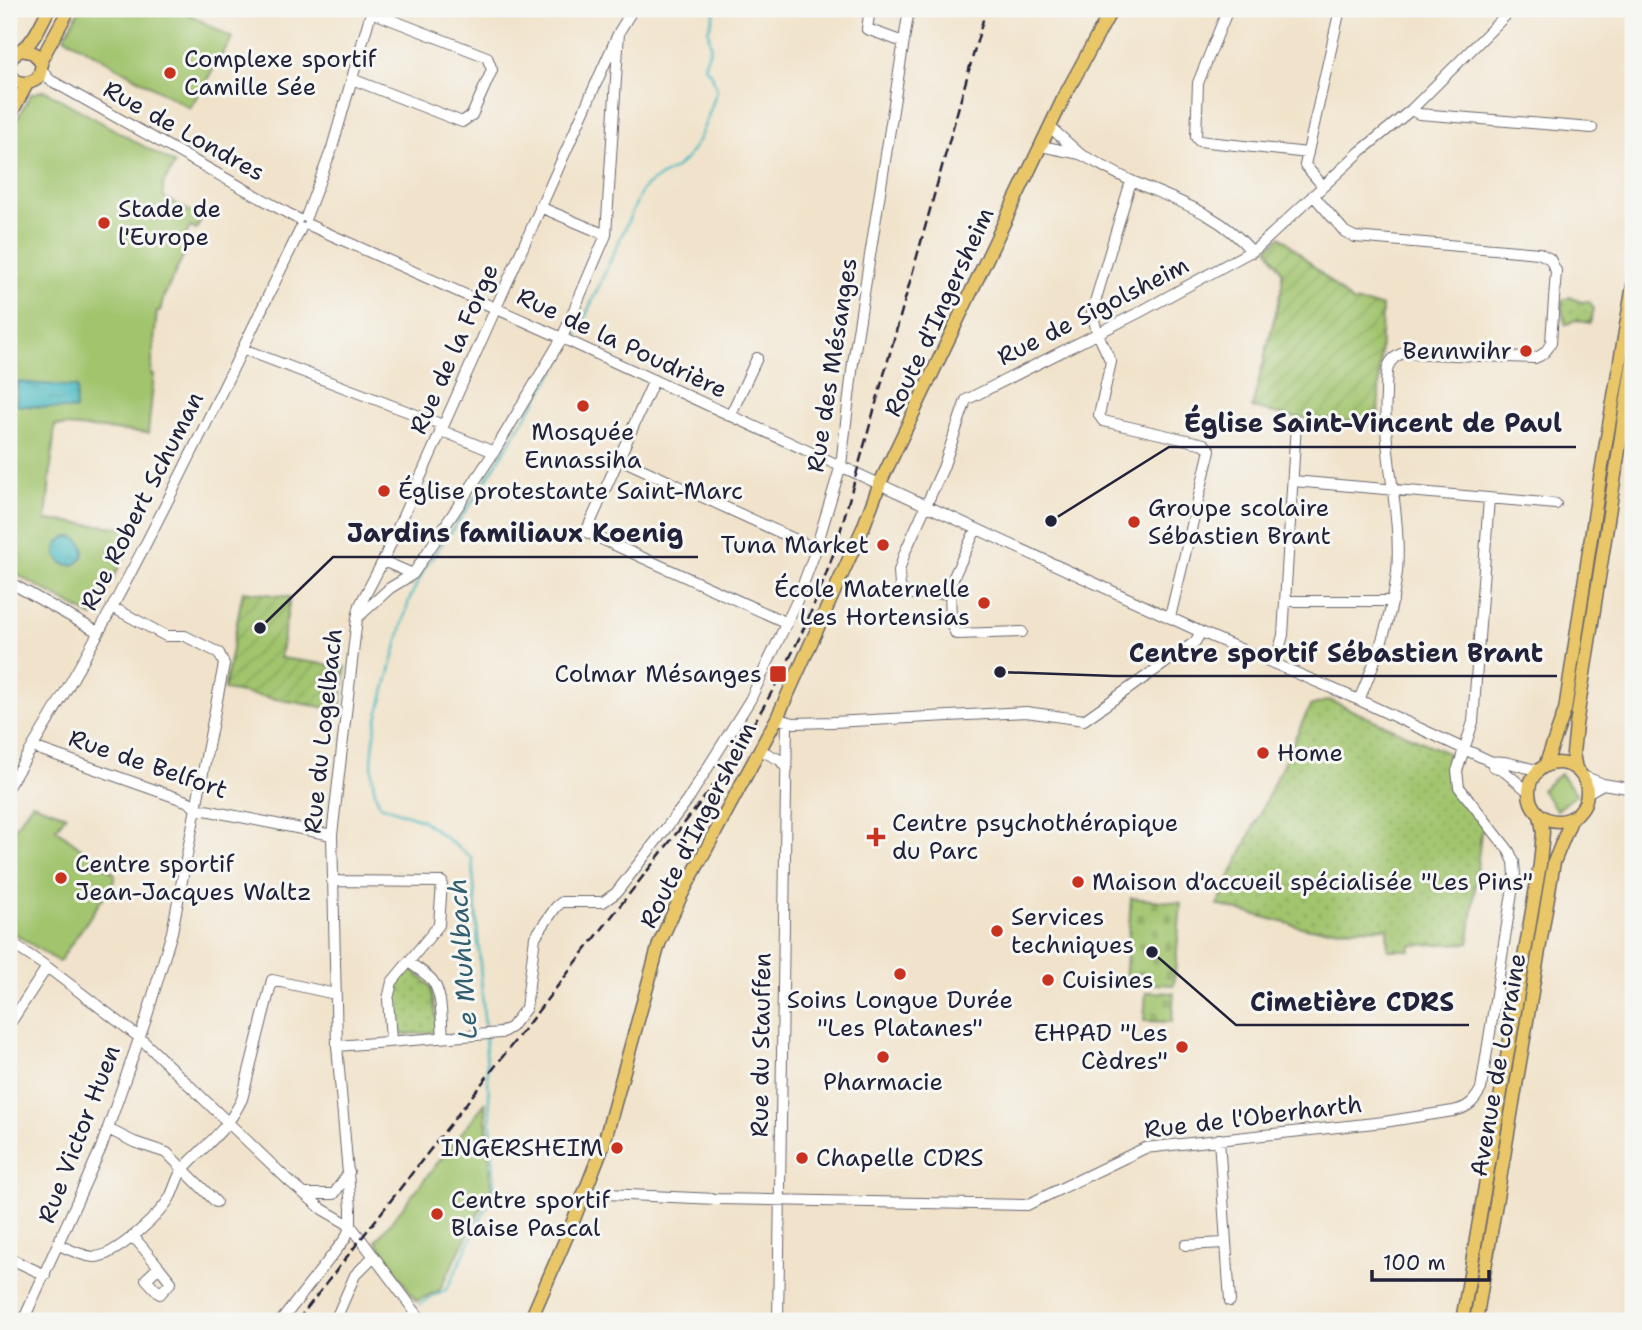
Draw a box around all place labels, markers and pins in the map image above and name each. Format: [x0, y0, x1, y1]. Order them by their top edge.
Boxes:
place label: Complexe sportif Camille Sée [184, 43, 378, 103]
marker: Complexe sportif Camille Sée [162, 65, 178, 81]
place label: Stade de l'Europe [118, 193, 221, 253]
marker: Stade de l'Europe [96, 215, 112, 231]
place label: Bennwihr [1403, 335, 1512, 367]
marker: Bennwihr [1518, 343, 1534, 359]
marker: Mosquée Ennassiha [575, 398, 591, 414]
callout: Église Saint-Vincent de Paul [1169, 400, 1576, 447]
place label: Mosquée Ennassiha [524, 416, 642, 476]
place label: Église protestante Saint-Marc [398, 475, 743, 507]
marker: Église protestante Saint-Marc [376, 483, 392, 499]
place label: Groupe scolaire Sébastien Brant [1148, 492, 1331, 552]
callout: Jardins familiaux Koenig [333, 510, 698, 557]
marker: Groupe scolaire Sébastien Brant [1126, 514, 1142, 530]
place label: Tuna Market [721, 529, 869, 561]
marker: Tuna Market [875, 537, 891, 553]
place label: École Maternelle Les Hortensias [774, 573, 970, 633]
marker: École Maternelle Les Hortensias [976, 595, 992, 611]
callout: Centre sportif Sébastien Brant [1114, 629, 1557, 676]
place label: Colmar Mésanges [555, 658, 762, 690]
marker: Colmar Mésanges [768, 664, 788, 684]
place label: Home [1277, 737, 1343, 769]
marker: Home [1255, 745, 1271, 761]
place label: Centre psychothérapique du Parc [892, 807, 1178, 867]
marker: Centre psychothérapique du Parc [866, 827, 886, 847]
place label: Centre sportif Jean-Jacques Waltz [75, 848, 312, 908]
place label: Maison d'accueil spécialisée "Les Pins" [1092, 866, 1533, 898]
marker: Centre sportif Jean-Jacques Waltz [53, 870, 69, 886]
marker: Maison d'accueil spécialisée "Les Pins" [1070, 874, 1086, 890]
place label: Services techniques [1011, 901, 1134, 961]
marker: Services techniques [989, 923, 1005, 939]
place label: Cuisines [1062, 964, 1154, 996]
marker: Soins Longue Durée "Les Platanes" [892, 966, 908, 982]
marker: Cuisines [1040, 972, 1056, 988]
callout: Cimetière CDRS [1236, 978, 1469, 1025]
place label: Soins Longue Durée "Les Platanes" [787, 984, 1013, 1044]
place label: EHPAD "Les Cèdres" [1034, 1017, 1168, 1077]
marker: EHPAD "Les Cèdres" [1174, 1039, 1190, 1055]
marker: Pharmacie [875, 1049, 891, 1065]
place label: Pharmacie [823, 1066, 943, 1098]
place label: INGERSHEIM [440, 1132, 603, 1164]
marker: INGERSHEIM [609, 1140, 625, 1156]
place label: Chapelle CDRS [816, 1142, 984, 1174]
marker: Chapelle CDRS [794, 1150, 810, 1166]
place label: Centre sportif Blaise Pascal [451, 1184, 611, 1244]
marker: Centre sportif Blaise Pascal [429, 1206, 445, 1222]

